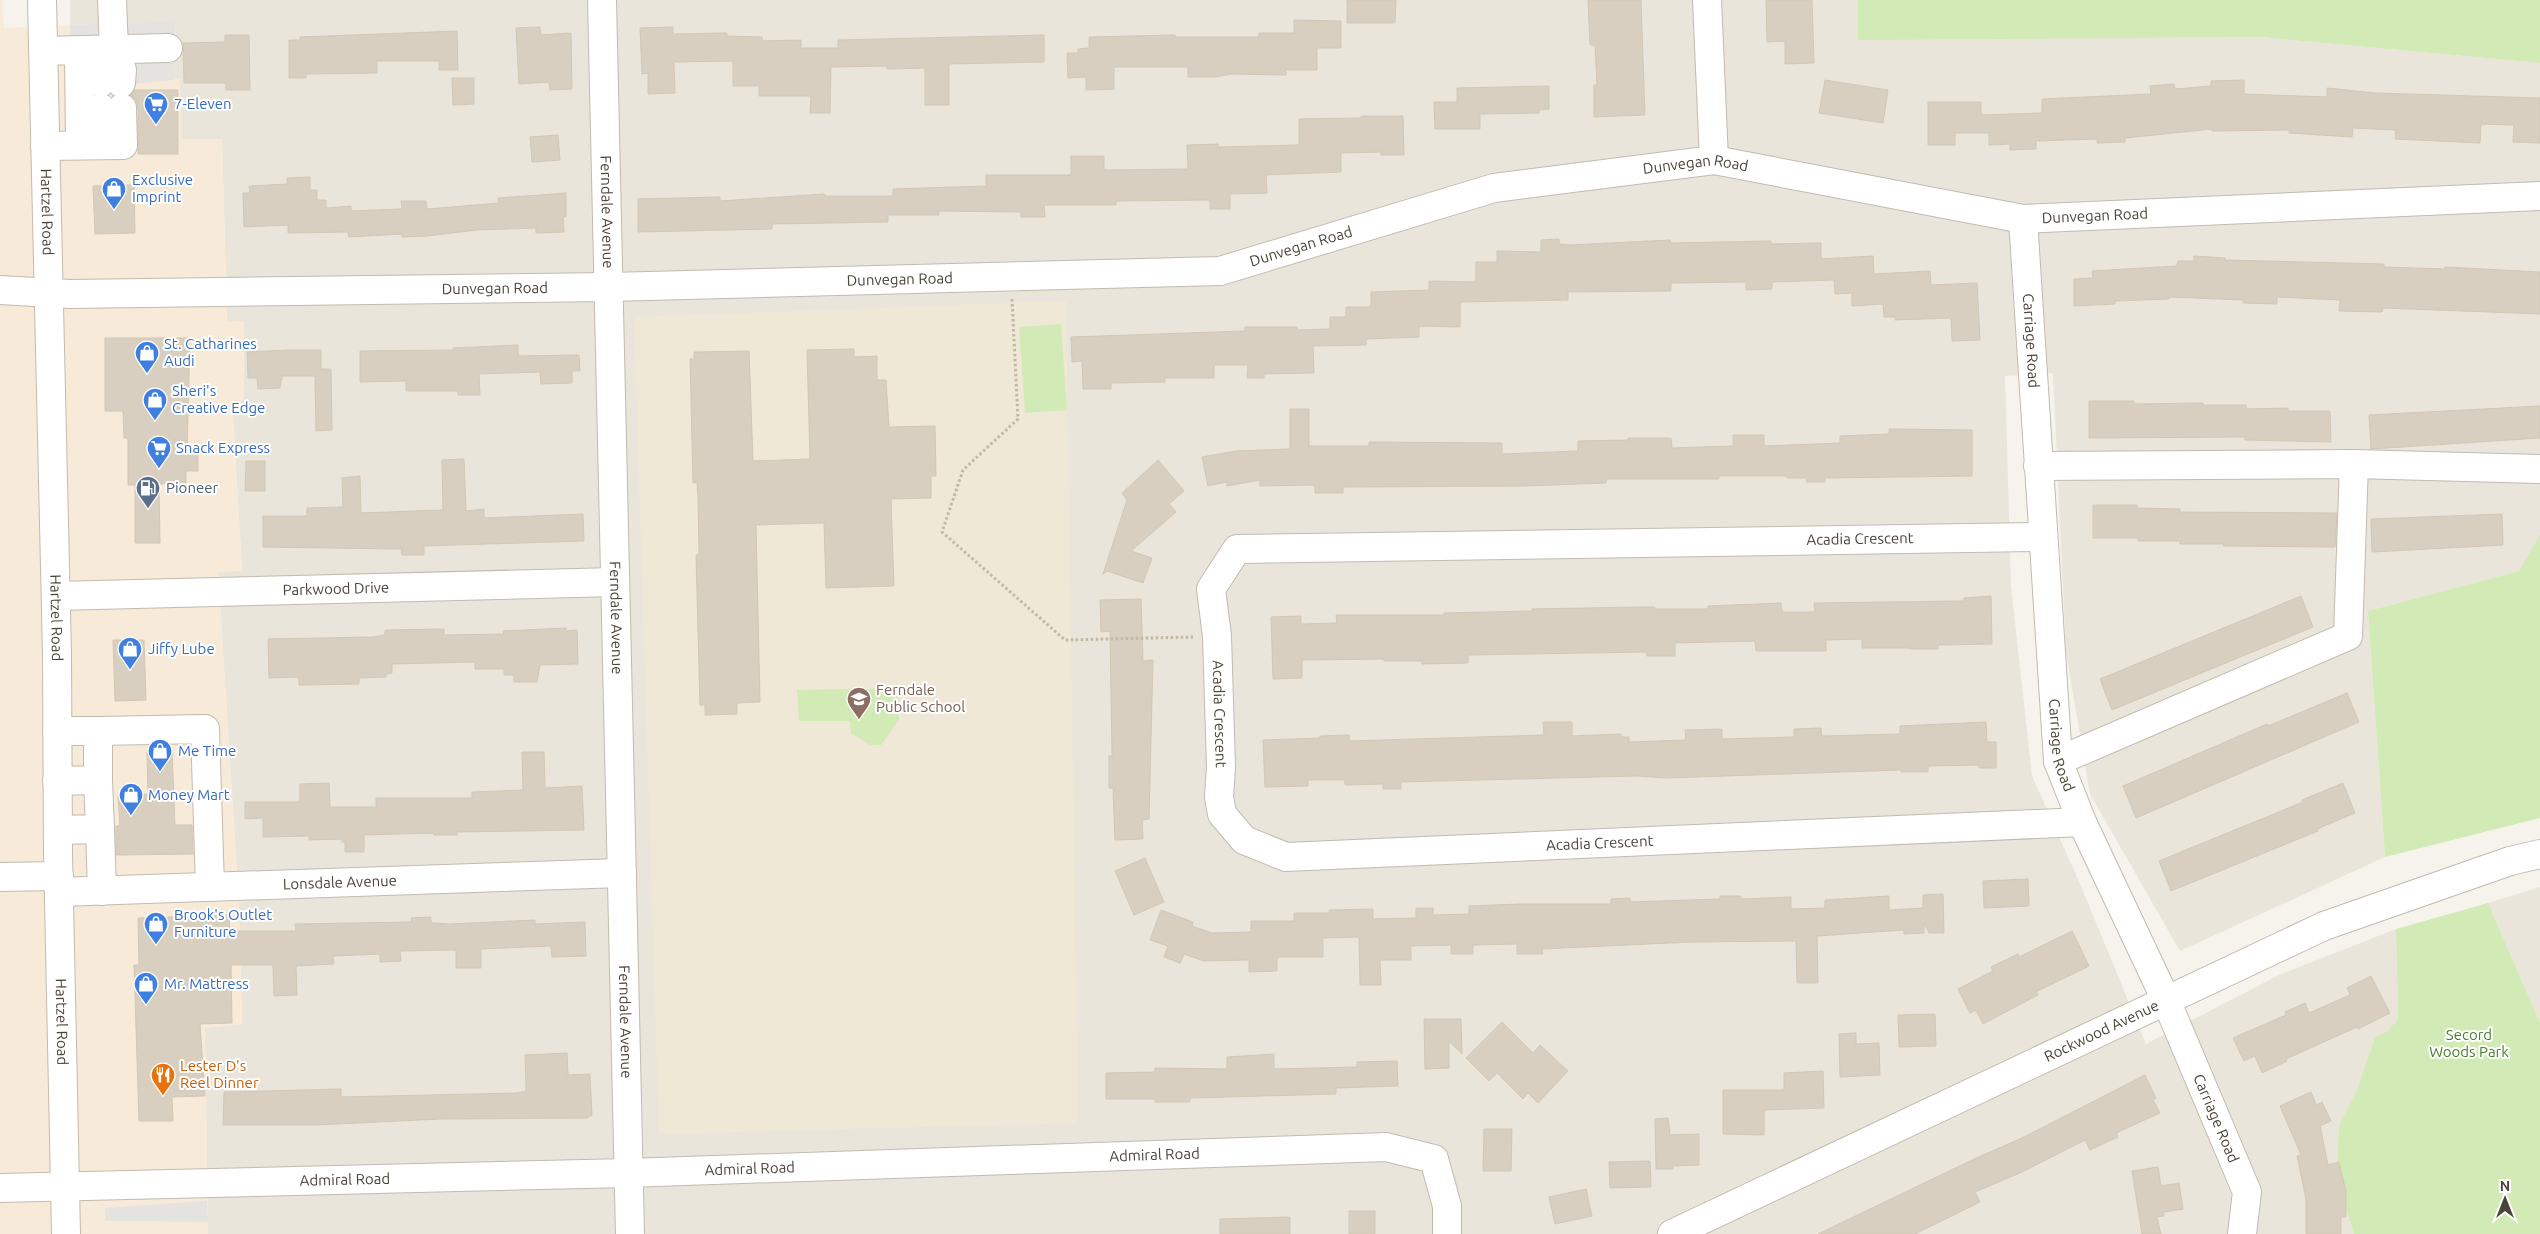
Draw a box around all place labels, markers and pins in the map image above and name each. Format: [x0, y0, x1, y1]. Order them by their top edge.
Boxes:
supermarket icon: 7-Eleven [143, 91, 169, 125]
place label: 7-Eleven [174, 95, 232, 112]
place label: Exclusive Imprint [132, 171, 193, 205]
shop icon: Exclusive Imprint [101, 176, 127, 210]
place label: St. Catharines Audi [164, 335, 257, 369]
shop icon: St. Catharines Audi [134, 340, 160, 374]
place label: Sheri's Creative Edge [172, 382, 265, 416]
shop icon: Sheri's Creative Edge [142, 387, 168, 421]
supermarket icon: Snack Express [146, 435, 172, 469]
place label: Snack Express [176, 439, 270, 456]
fuel station icon: Pioneer [135, 475, 161, 509]
place label: Pioneer [166, 479, 219, 496]
shop icon: Jiffy Lube [117, 636, 143, 670]
place label: Jiffy Lube [148, 640, 215, 657]
place label: Ferndale Public School [876, 681, 965, 715]
school or university icon: Ferndale Public School [846, 686, 872, 720]
shop icon: Me Time [147, 738, 173, 772]
place label: Me Time [178, 742, 236, 759]
shop icon: Money Mart [118, 782, 144, 816]
place label: Money Mart [148, 786, 230, 803]
place label: Brook's Outlet Furniture [174, 906, 272, 940]
shop icon: Brook's Outlet Furniture [143, 911, 169, 945]
shop icon: Mr. Mattress [133, 971, 159, 1005]
place label: Mr. Mattress [164, 975, 249, 992]
place label: Lester D's Reel Dinner [180, 1057, 259, 1091]
restaurant icon: Lester D's Reel Dinner [150, 1062, 176, 1096]

